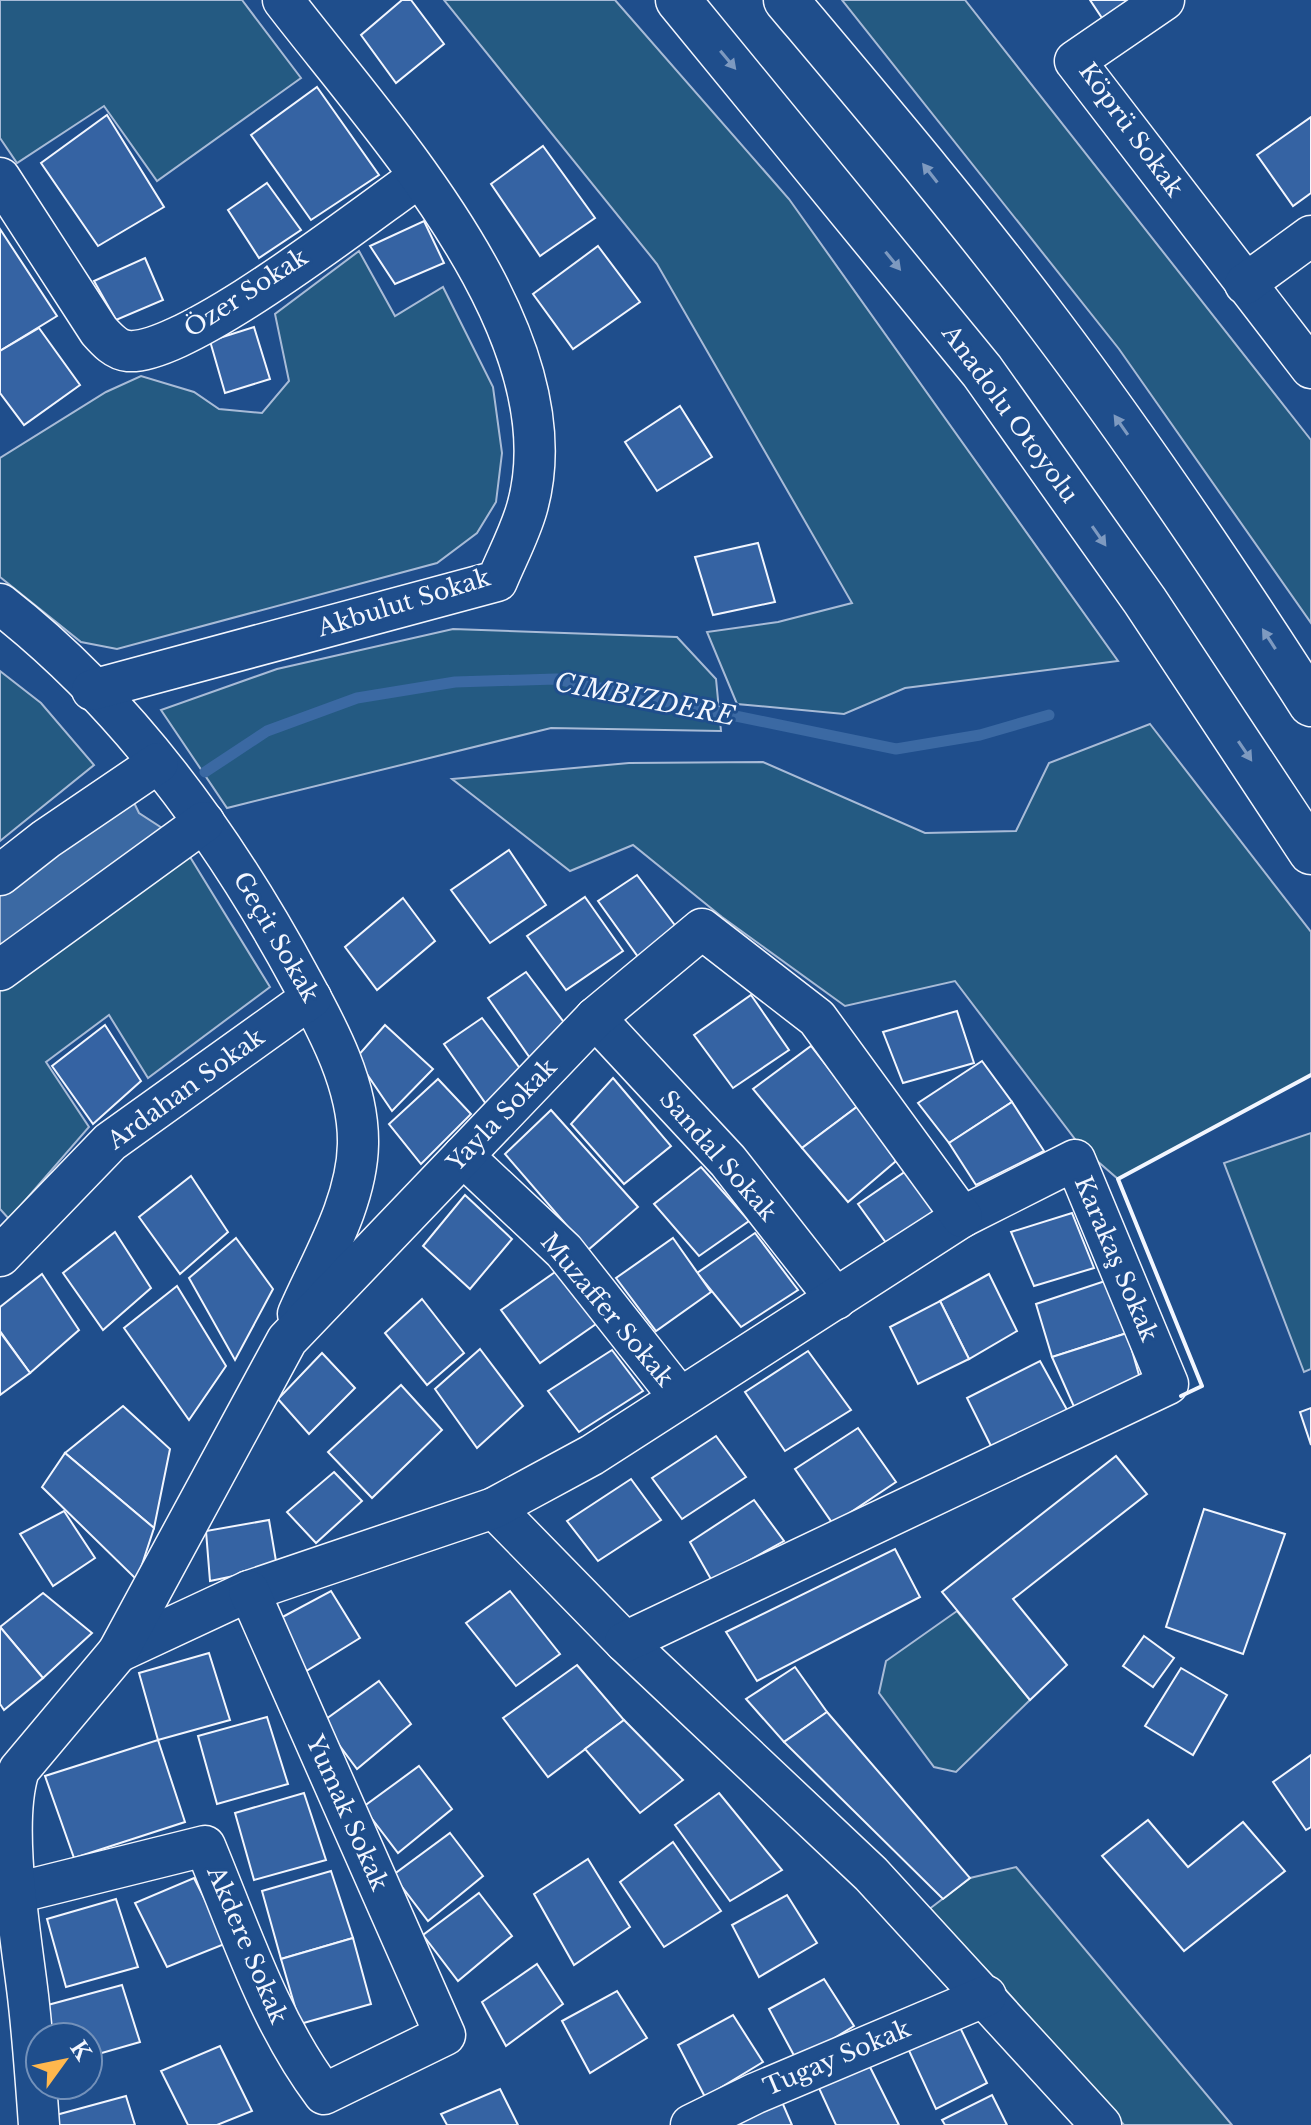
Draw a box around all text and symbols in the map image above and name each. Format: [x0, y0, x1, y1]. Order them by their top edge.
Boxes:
one-way arrow [719, 50, 736, 70]
street label: Köprü Sokak [1073, 57, 1190, 202]
one-way arrow [922, 163, 938, 183]
street label: Özer Sokak [179, 242, 313, 343]
one-way arrow [884, 251, 901, 271]
street label: Anadolu Otoyolu [936, 318, 1085, 508]
one-way arrow [1113, 414, 1129, 435]
one-way arrow [1091, 525, 1106, 546]
street label: Akbulut Sokak [313, 562, 494, 643]
one-way arrow [1261, 628, 1276, 649]
water label: CIMBIZDERE [552, 666, 738, 732]
one-way arrow [1237, 740, 1252, 762]
street label: Geçit Sokak [227, 866, 326, 1007]
street label: Ardahan Sokak [101, 1022, 270, 1156]
street label: Yayla Sokak [440, 1052, 563, 1178]
street label: Sandal Sokak [654, 1084, 783, 1227]
street label: Karakaş Sokak [1069, 1172, 1164, 1346]
street label: Muzaffer Sokak [535, 1227, 680, 1392]
street label: Yumak Sokak [300, 1730, 395, 1895]
street label: Akdere Sokak [201, 1861, 294, 2028]
street label: Tugay Sokak [759, 2013, 915, 2101]
north arrow [24, 2021, 104, 2101]
text: K [64, 2035, 97, 2066]

